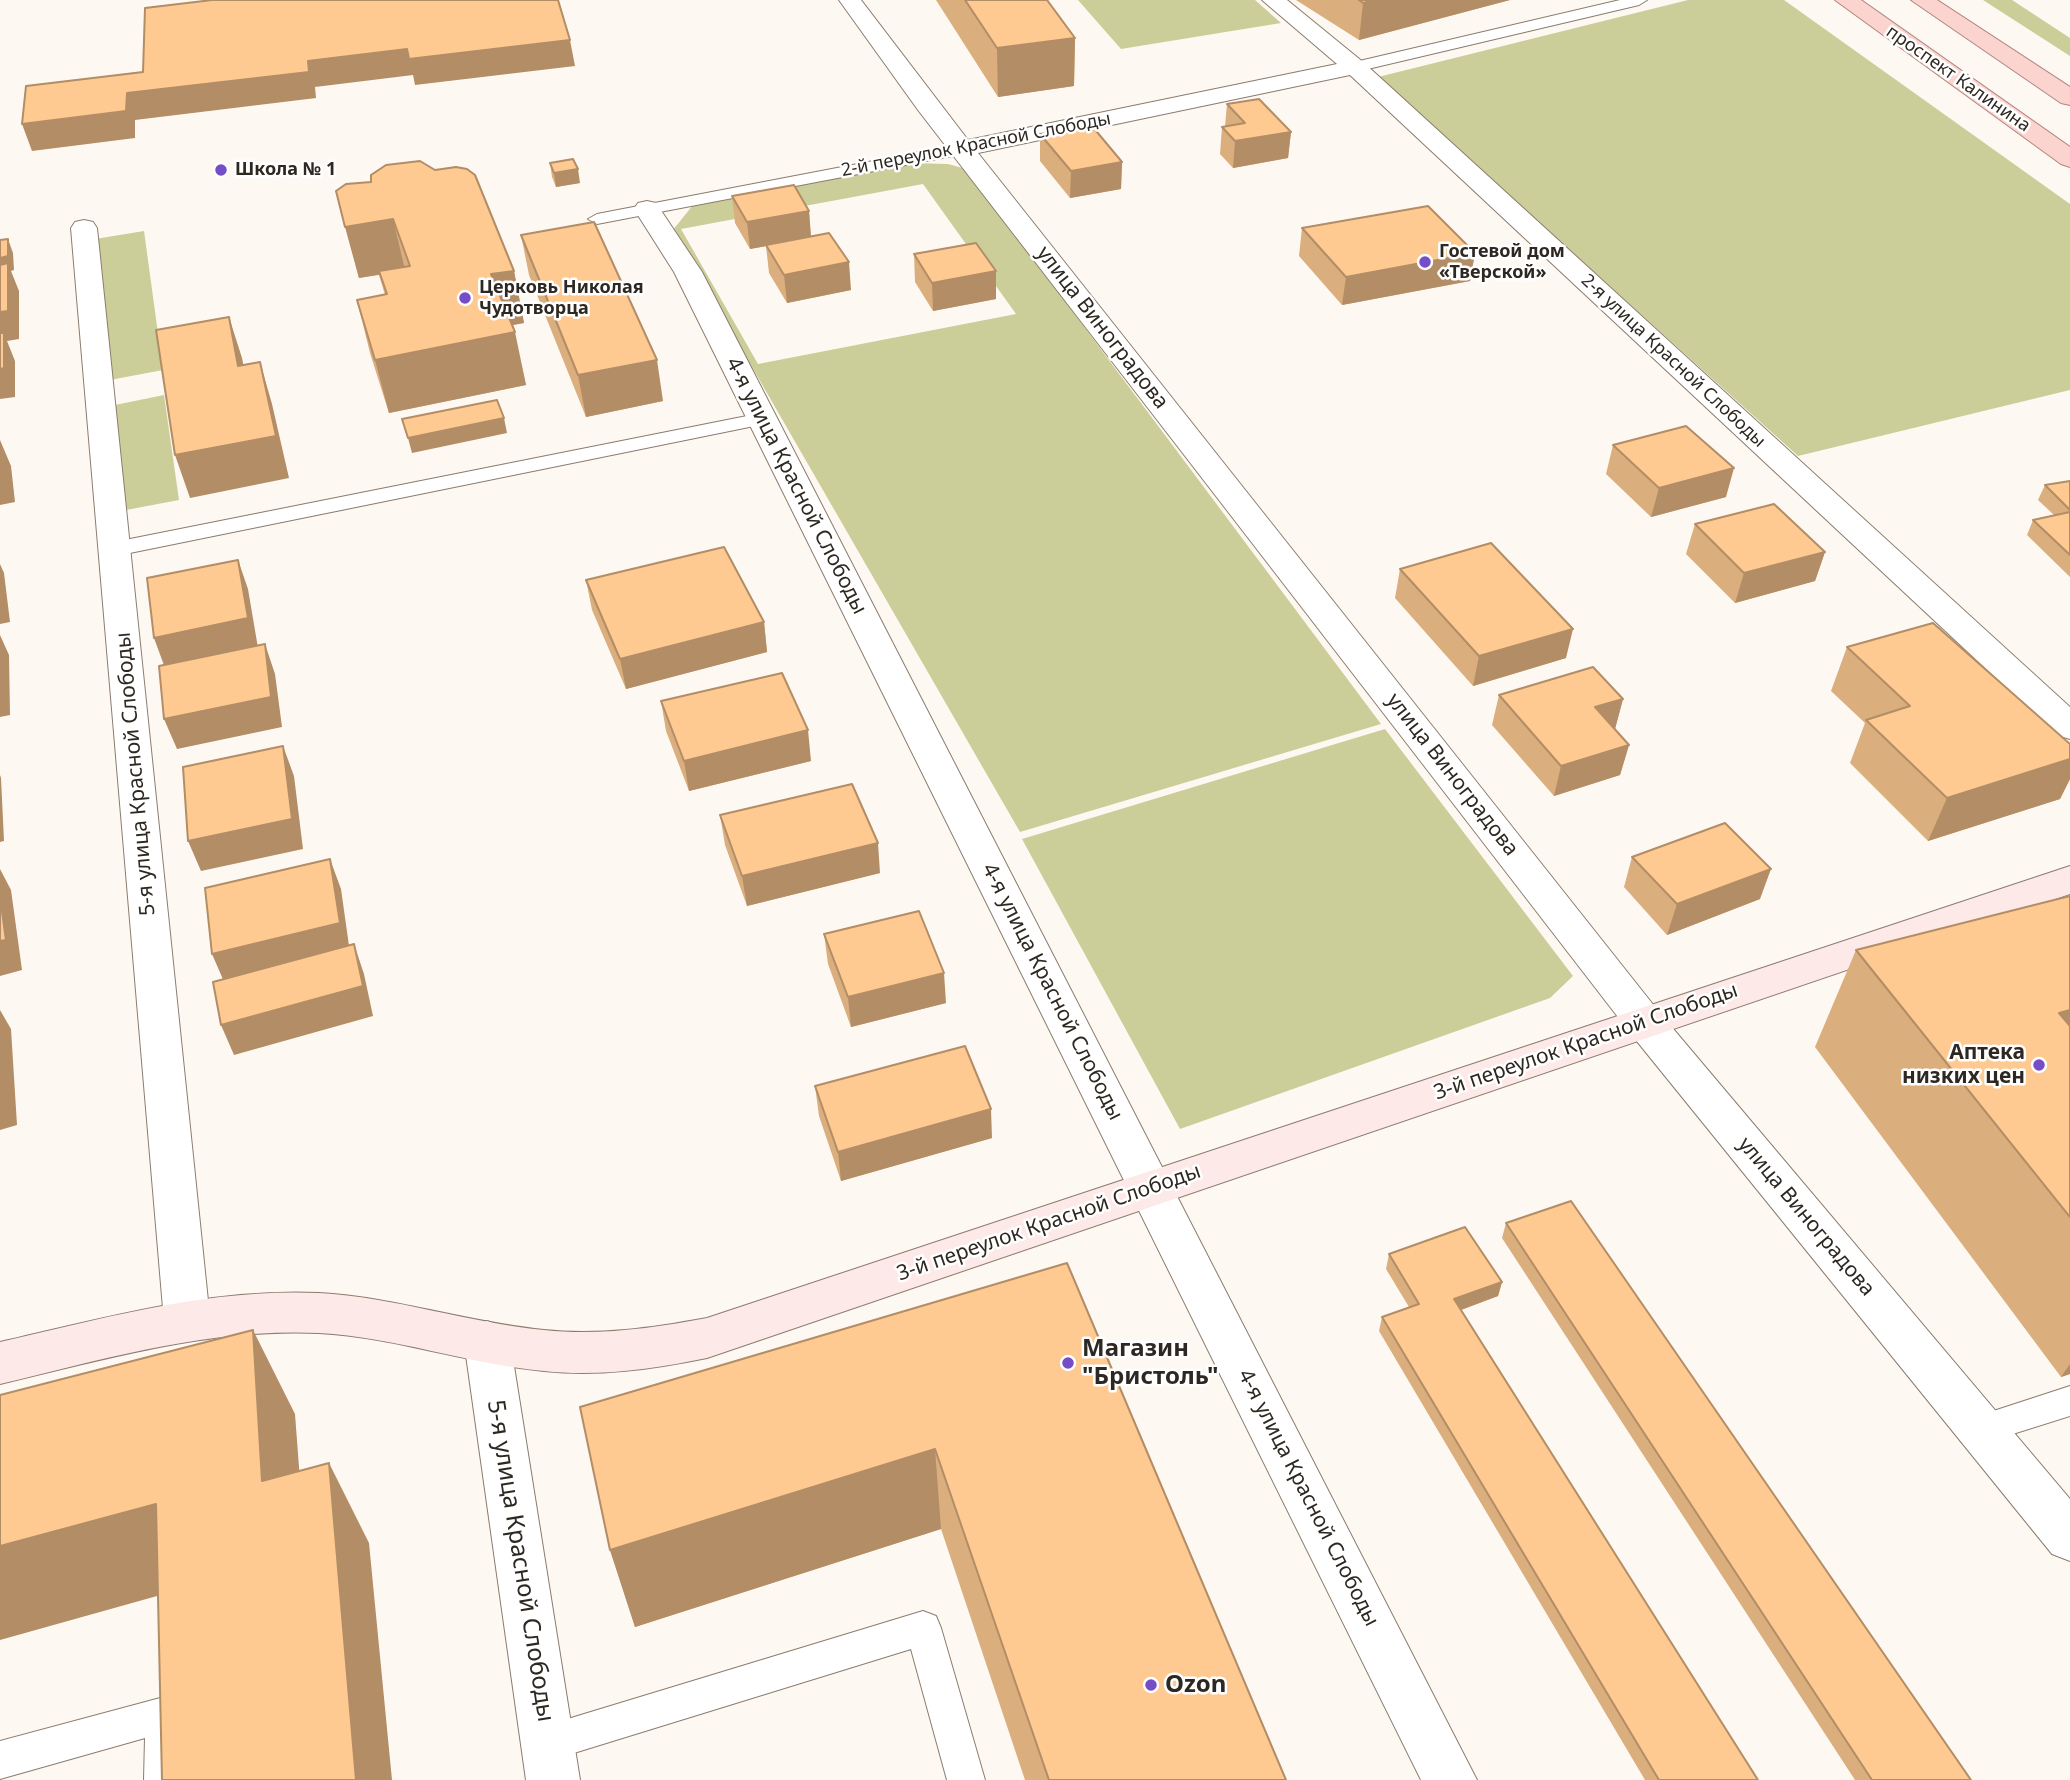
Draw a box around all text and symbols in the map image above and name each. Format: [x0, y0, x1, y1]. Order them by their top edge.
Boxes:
street label: проспект Калинина [1882, 21, 2034, 137]
street label: 2-й переулок Красной Слободы [839, 108, 1113, 182]
place label: Школа № 1 [235, 159, 336, 181]
marker: Школа № 1 [213, 162, 229, 178]
place label: Гостевой дом «Тверской» [1439, 241, 1565, 284]
street label: улица Виноградова [1031, 242, 1173, 414]
marker: Гостевой дом «Тверской» [1417, 254, 1433, 270]
street label: 2-я улица Красной Слободы [1576, 270, 1770, 452]
place label: Церковь Николая Чудотворца [479, 277, 644, 320]
marker: Церковь Николая Чудотворца [457, 290, 473, 306]
street label: 4-я улица Красной Слободы [720, 353, 872, 619]
street label: 5-я улица Красной Слободы [111, 631, 161, 917]
street label: улица Виноградова [1381, 689, 1523, 861]
street label: 4-я улица Красной Слободы [976, 859, 1128, 1125]
street label: 3-й переулок Красной Слободы [1431, 978, 1741, 1106]
place label: Аптека низких цен [1902, 1040, 2025, 1090]
marker: Аптека низких цен [2031, 1057, 2047, 1073]
street label: улица Виноградова [1732, 1133, 1880, 1301]
street label: 3-й переулок Красной Слободы [894, 1159, 1204, 1287]
place label: Магазин "Бристоль" [1082, 1335, 1219, 1391]
marker: Магазин "Бристоль" [1060, 1355, 1076, 1371]
street label: 4-я улица Красной Слободы [1232, 1365, 1384, 1631]
street label: 5-я улица Красной Слободы [480, 1398, 560, 1724]
place label: Ozon [1165, 1671, 1226, 1699]
marker: Ozon [1143, 1677, 1159, 1693]

